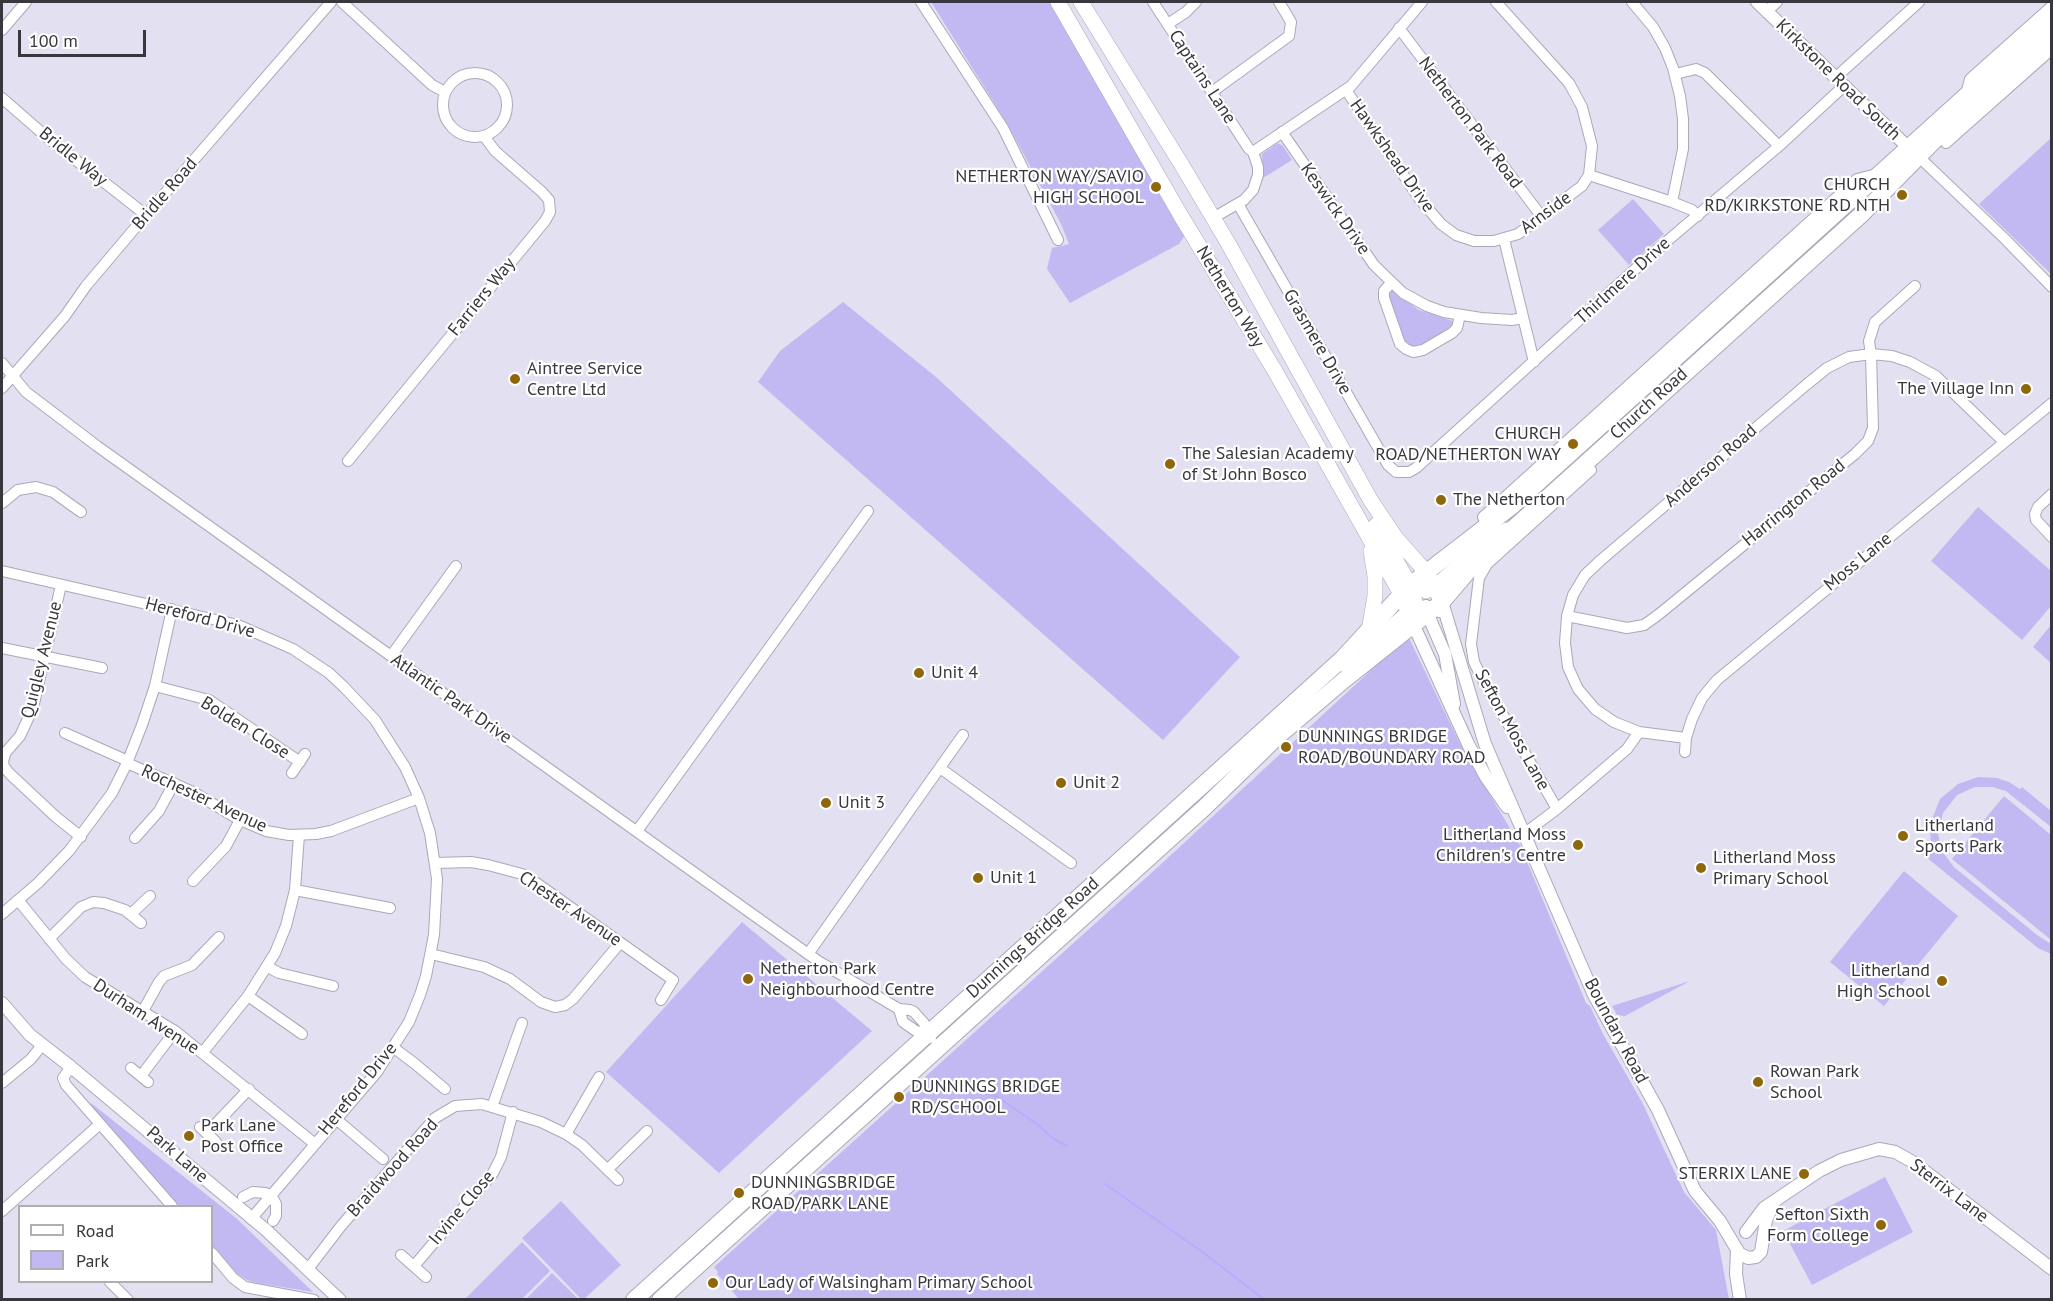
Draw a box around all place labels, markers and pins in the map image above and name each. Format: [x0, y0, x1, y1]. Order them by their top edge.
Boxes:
place label: NETHERTON WAY/SAVIO HIGH SCHOOL [955, 166, 1144, 208]
place label: CHURCH RD/KIRKSTONE RD NTH [1704, 174, 1890, 216]
marker: NETHERTON WAY/SAVIO HIGH SCHOOL [1149, 180, 1163, 194]
marker: CHURCH RD/KIRKSTONE RD NTH [1895, 188, 1909, 202]
place label: Aintree Service Centre Ltd [527, 358, 642, 400]
marker: Aintree Service Centre Ltd [508, 372, 522, 386]
place label: The Village Inn [1897, 378, 2014, 400]
marker: The Village Inn [2019, 382, 2033, 396]
place label: CHURCH ROAD/NETHERTON WAY [1375, 423, 1561, 466]
marker: CHURCH ROAD/NETHERTON WAY [1566, 437, 1580, 451]
place label: The Salesian Academy of St John Bosco [1182, 443, 1354, 486]
marker: The Salesian Academy of St John Bosco [1163, 457, 1177, 471]
place label: The Netherton [1453, 489, 1565, 511]
marker: The Netherton [1434, 493, 1448, 507]
place label: Unit 4 [931, 662, 978, 684]
marker: Unit 4 [912, 666, 926, 680]
place label: DUNNINGS BRIDGE ROAD/BOUNDARY ROAD [1298, 726, 1486, 768]
marker: DUNNINGS BRIDGE ROAD/BOUNDARY ROAD [1279, 740, 1293, 754]
place label: Unit 2 [1073, 772, 1120, 794]
marker: Unit 2 [1054, 776, 1068, 790]
place label: Unit 3 [838, 792, 885, 814]
marker: Unit 3 [819, 796, 833, 810]
place label: Litherland Sports Park [1915, 815, 2002, 858]
place label: Litherland Moss Children's Centre [1436, 824, 1566, 866]
marker: Litherland Sports Park [1896, 829, 1910, 843]
marker: Litherland Moss Children's Centre [1571, 838, 1585, 852]
place label: Litherland Moss Primary School [1713, 847, 1836, 890]
marker: Litherland Moss Primary School [1694, 861, 1708, 875]
place label: Unit 1 [990, 867, 1037, 889]
marker: Unit 1 [971, 871, 985, 885]
place label: Netherton Park Neighbourhood Centre [760, 958, 934, 1000]
place label: Litherland High School [1837, 960, 1930, 1002]
marker: Netherton Park Neighbourhood Centre [741, 972, 755, 986]
marker: Litherland High School [1935, 974, 1949, 988]
place label: Rowan Park School [1770, 1061, 1859, 1104]
marker: Rowan Park School [1751, 1075, 1765, 1089]
place label: DUNNINGS BRIDGE RD/SCHOOL [911, 1076, 1060, 1118]
marker: DUNNINGS BRIDGE RD/SCHOOL [892, 1090, 906, 1104]
place label: Park Lane Post Office [201, 1115, 283, 1158]
marker: Park Lane Post Office [182, 1129, 196, 1143]
place label: STERRIX LANE [1679, 1163, 1792, 1185]
marker: STERRIX LANE [1797, 1167, 1811, 1181]
place label: DUNNINGSBRIDGE ROAD/PARK LANE [751, 1172, 896, 1214]
marker: DUNNINGSBRIDGE ROAD/PARK LANE [732, 1186, 746, 1200]
place label: Sefton Sixth Form College [1767, 1204, 1869, 1246]
marker: Sefton Sixth Form College [1874, 1218, 1888, 1232]
place label: Our Lady of Walsingham Primary School [725, 1272, 1032, 1294]
marker: Our Lady of Walsingham Primary School [706, 1276, 720, 1290]

